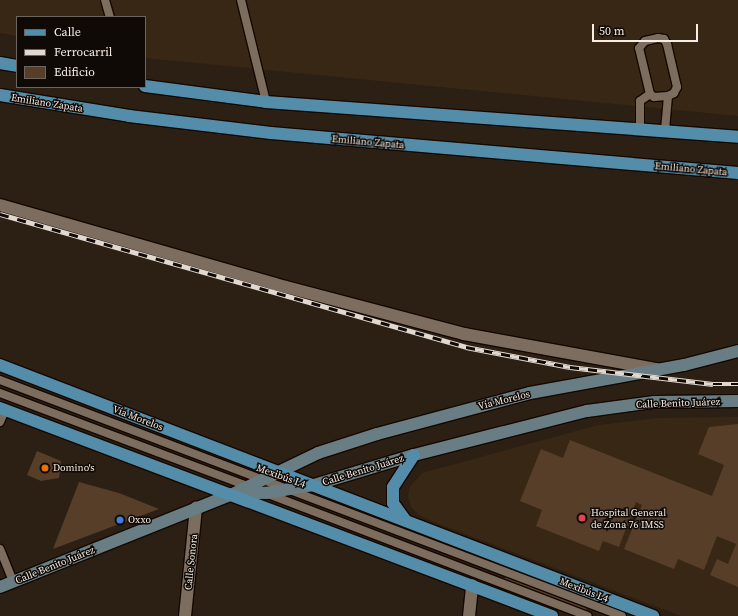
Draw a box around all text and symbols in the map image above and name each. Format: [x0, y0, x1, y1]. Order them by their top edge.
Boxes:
legend [16, 16, 146, 88]
scale bar [594, 16, 700, 42]
text: 50 m [599, 23, 625, 39]
text: Calle [54, 24, 81, 40]
text: Ferrocarril [54, 44, 112, 60]
text: Edificio [54, 64, 95, 80]
street label: Emiliano Zapata [10, 91, 84, 115]
street label: Emiliano Zapata [331, 133, 405, 151]
street label: Emiliano Zapata [654, 160, 728, 178]
street label: Vía Morelos [477, 388, 531, 412]
street label: Calle Benito Juárez [636, 396, 720, 410]
street label: Vía Morelos [111, 403, 165, 433]
street label: Calle Benito Juárez [321, 452, 405, 488]
place label: Domino's [53, 462, 95, 474]
street label: Mexibús L4 [255, 462, 307, 490]
marker: Domino's [40, 463, 50, 473]
place label: Hospital General de Zona 76 IMSS [591, 506, 666, 530]
marker: Hospital General de Zona 76 IMSS [576, 512, 588, 524]
place label: Oxxo [128, 514, 151, 526]
marker: Oxxo [115, 515, 125, 525]
street label: Calle Sonora [182, 533, 200, 591]
street label: Calle Benito Juárez [14, 544, 96, 586]
street label: Mexibús L4 [558, 575, 610, 605]

